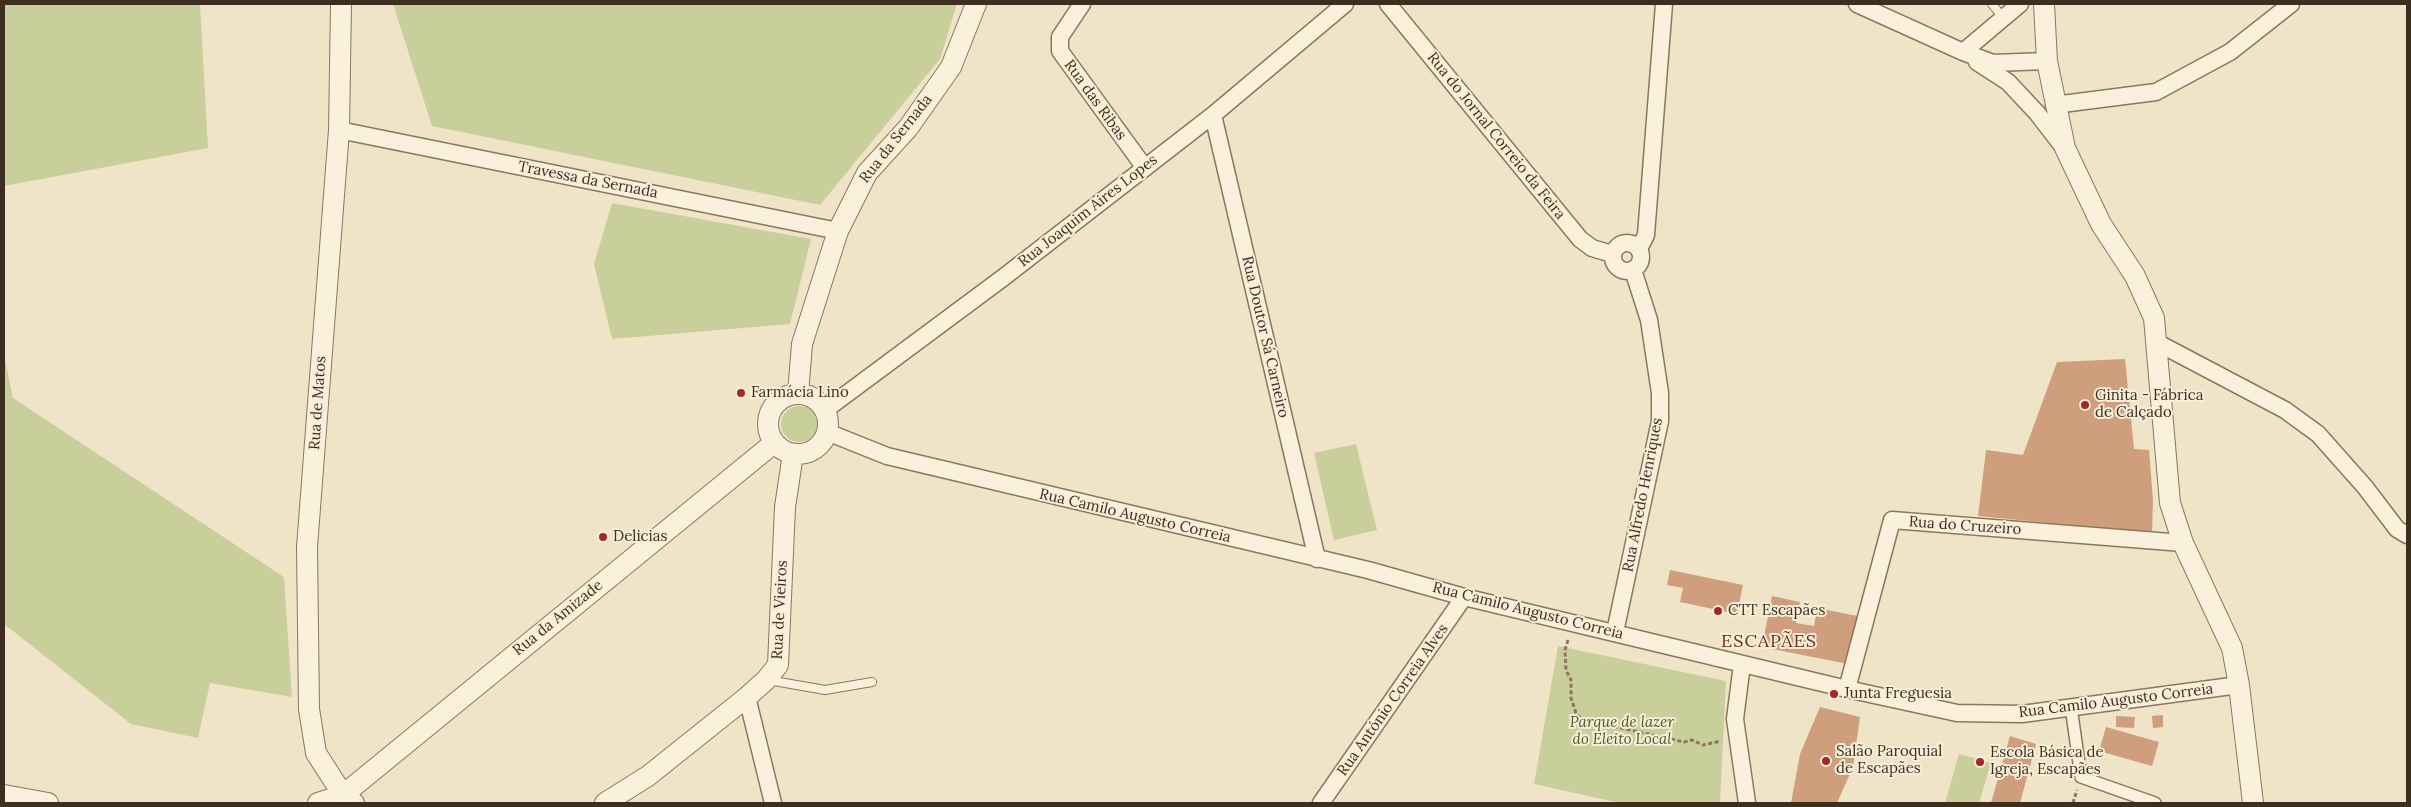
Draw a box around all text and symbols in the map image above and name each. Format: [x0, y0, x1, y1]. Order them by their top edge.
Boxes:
street label: Rua do Jornal Correio da Feira [1423, 49, 1569, 223]
street label: Rua das Ribas [1060, 56, 1130, 144]
street label: Rua da Sernada [856, 91, 936, 187]
street label: Rua Joaquim Aires Lopes [1015, 151, 1161, 271]
street label: Travessa da Sernada [517, 158, 659, 202]
street label: Rua Doutor Sá Carneiro [1238, 254, 1292, 420]
street label: Rua de Matos [306, 355, 330, 451]
place label: Farmácia Lino [751, 384, 849, 402]
marker: Farmácia Lino [735, 387, 747, 399]
place label: Ginita - Fábrica de Calçado [2095, 387, 2203, 422]
marker: Ginita - Fábrica de Calçado [2079, 399, 2091, 411]
street label: Rua Alfredo Henriques [1619, 416, 1667, 574]
street label: Rua Camilo Augusto Correia [1037, 485, 1233, 547]
street label: Rua do Cruzeiro [1908, 513, 2022, 539]
place label: Delicias [613, 528, 667, 546]
marker: Delicias [597, 531, 609, 543]
street label: Rua de Vieiros [768, 560, 792, 660]
street label: Rua da Amizade [510, 576, 606, 660]
street label: Rua Camilo Augusto Correia [1431, 579, 1625, 643]
place label: CTT Escapães [1728, 602, 1825, 620]
marker: CTT Escapães [1712, 605, 1724, 617]
street label: Rua António Correia Alves [1334, 621, 1452, 779]
district label: ESCAPÃES [1720, 631, 1818, 653]
street label: Rua Camilo Augusto Correia [2018, 680, 2214, 722]
place label: Junta Freguesia [1844, 685, 1952, 703]
marker: Junta Freguesia [1828, 688, 1840, 700]
park label: Parque de lazer do Eleito Local [1570, 714, 1674, 749]
place label: Salão Paroquial de Escapães [1836, 743, 1942, 778]
place label: Escola Básica de Igreja, Escapães [1990, 744, 2104, 779]
marker: Salão Paroquial de Escapães [1820, 755, 1832, 767]
marker: Escola Básica de Igreja, Escapães [1974, 756, 1986, 768]

